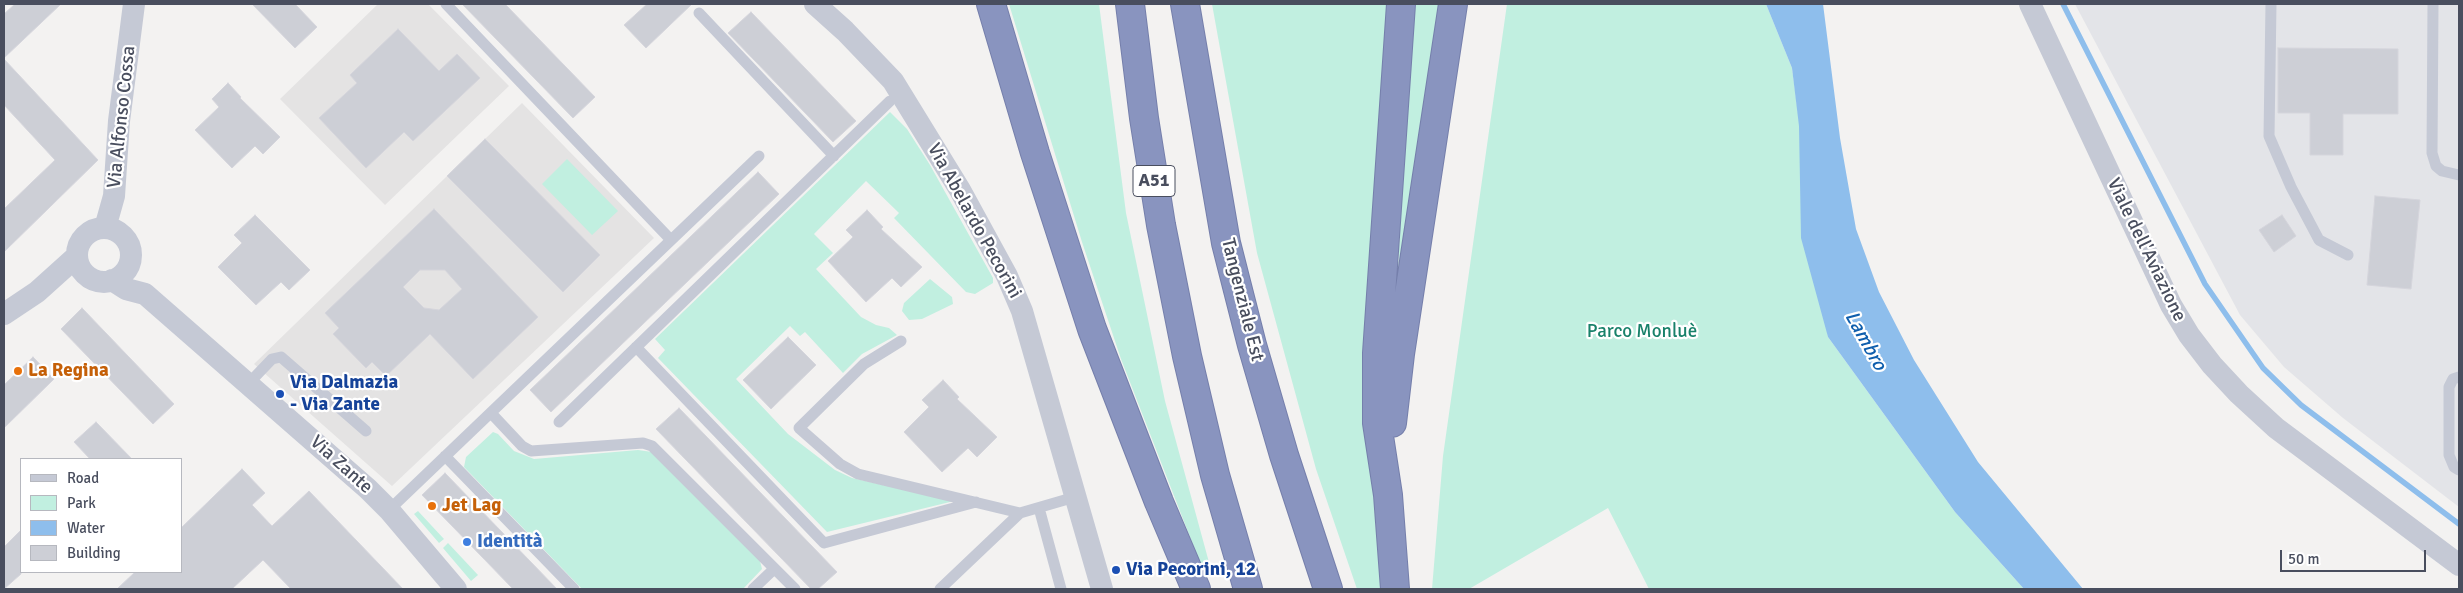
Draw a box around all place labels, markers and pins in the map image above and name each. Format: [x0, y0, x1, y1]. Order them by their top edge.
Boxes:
place label: La Regina [28, 360, 109, 382]
marker: La Regina [12, 365, 24, 377]
place label: Via Dalmazia - Via Zante [290, 372, 398, 416]
marker: Via Dalmazia - Via Zante [274, 388, 286, 400]
place label: Jet Lag [442, 495, 501, 517]
marker: Jet Lag [426, 500, 438, 512]
place label: Identità [477, 531, 543, 553]
marker: Identità [461, 536, 473, 548]
place label: Via Pecorini, 12 [1126, 559, 1256, 581]
marker: Via Pecorini, 12 [1110, 564, 1122, 576]

